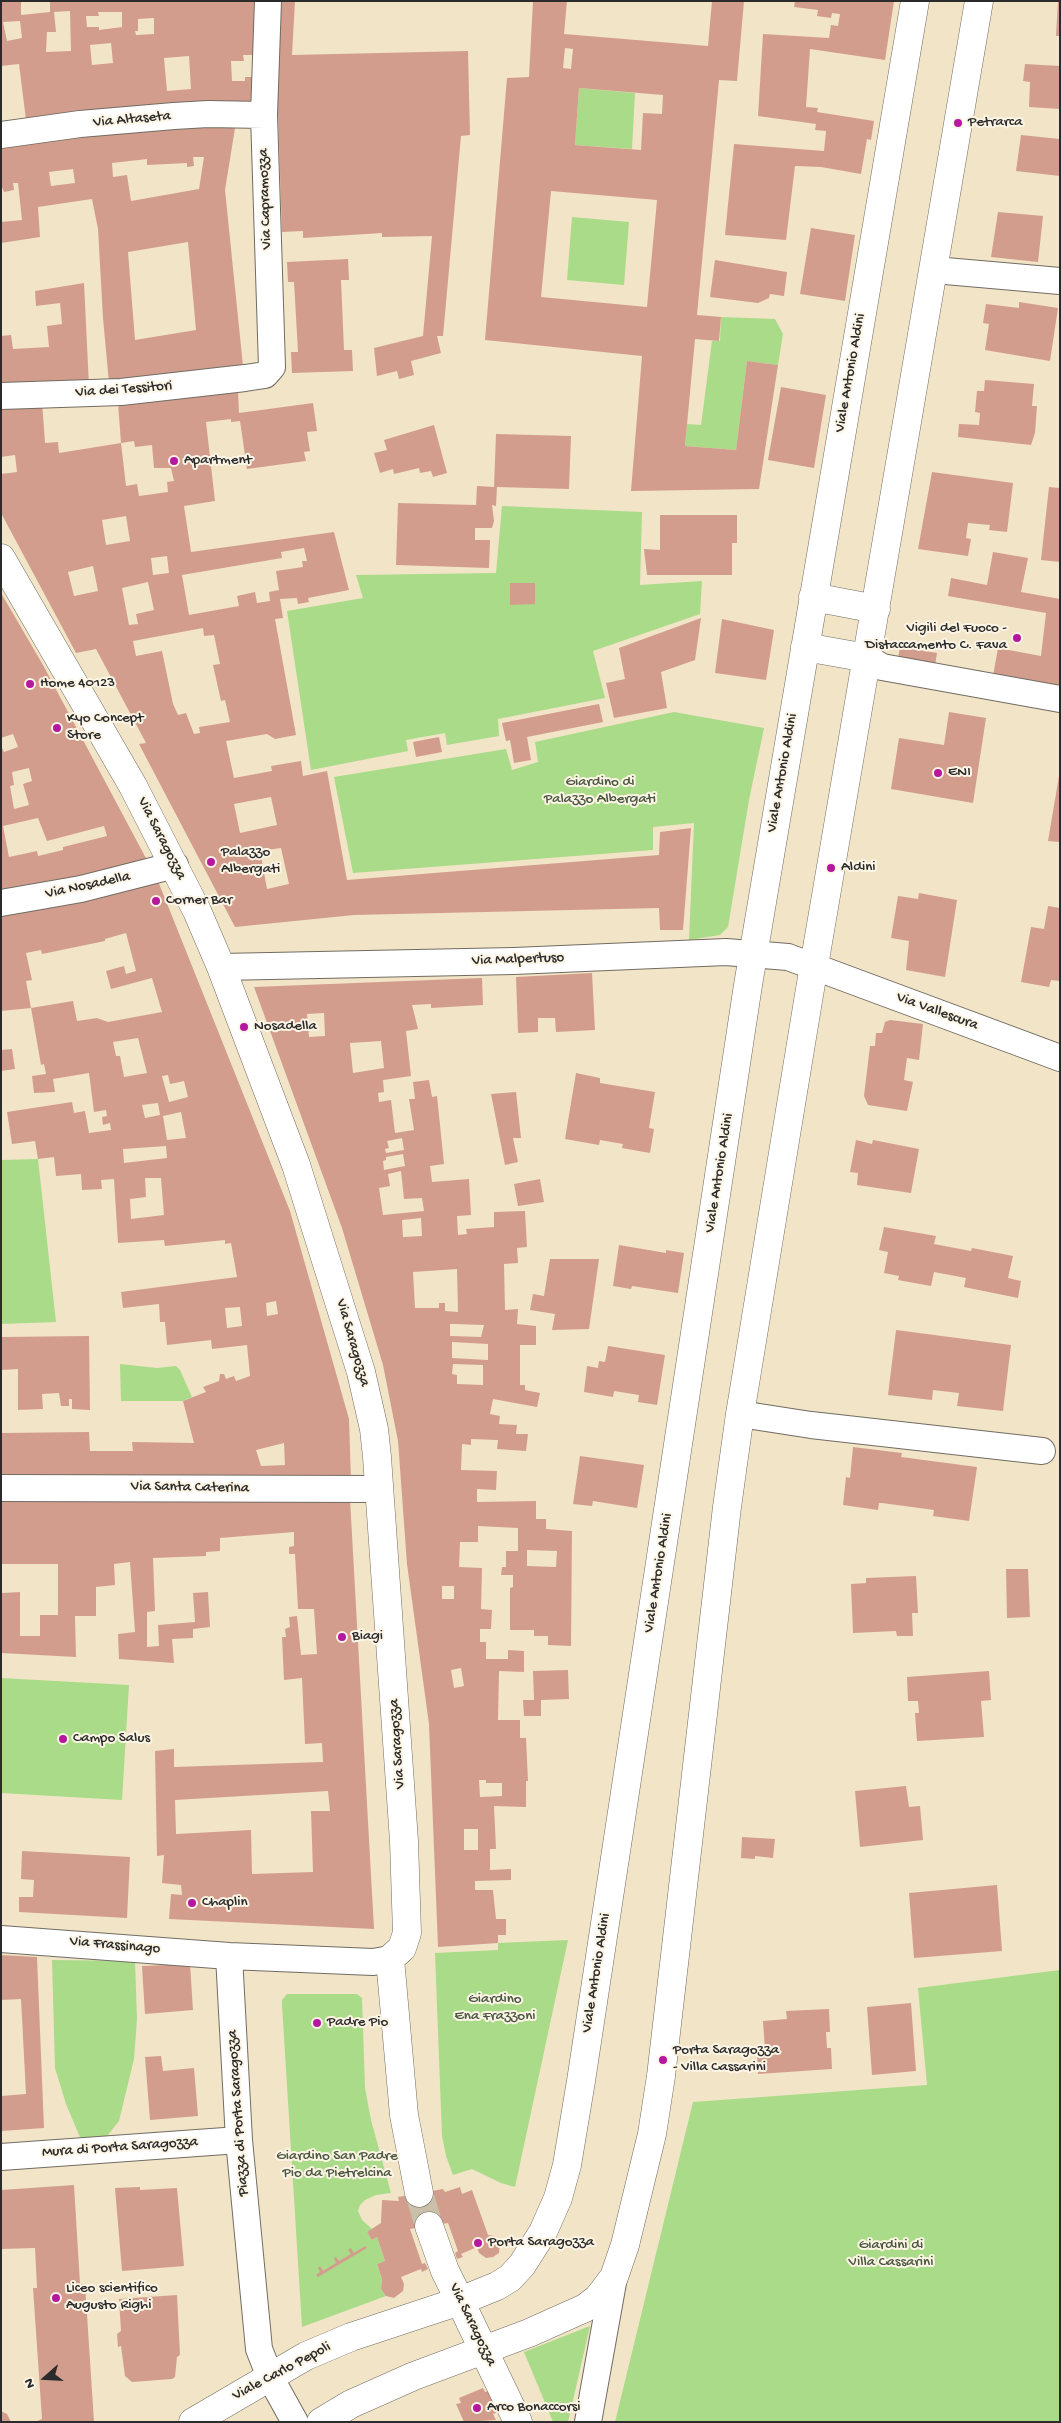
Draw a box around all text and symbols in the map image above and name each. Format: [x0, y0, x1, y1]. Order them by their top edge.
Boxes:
street label: Via Altaseta [92, 108, 172, 132]
place label: Petrarca [968, 114, 1023, 132]
marker: Petrarca [952, 117, 964, 129]
street label: Via Capramozza [255, 148, 277, 250]
street label: Viale Antonio Aldini [832, 312, 870, 434]
street label: Via dei Tessitori [75, 378, 173, 402]
place label: Apartment [184, 452, 252, 470]
marker: Apartment [168, 455, 180, 467]
place label: Vigili del Fuoco - Distaccamento C. Fava [865, 620, 1007, 655]
marker: Vigili del Fuoco - Distaccamento C. Fava [1011, 632, 1023, 644]
place label: Home 40123 [40, 675, 115, 693]
marker: Home 40123 [24, 678, 36, 690]
place label: Kyo Concept Store [67, 710, 143, 745]
street label: Viale Antonio Aldini [764, 712, 802, 834]
marker: Kyo Concept Store [51, 722, 63, 734]
place label: ENI [948, 764, 971, 782]
marker: ENI [932, 767, 944, 779]
park label: Giardino di Palazzo Albergati [544, 774, 656, 809]
street label: Via Saragozza [132, 795, 190, 883]
place label: Palazzo Albergati [221, 844, 280, 879]
marker: Palazzo Albergati [205, 856, 217, 868]
place label: Aldini [841, 859, 876, 877]
marker: Aldini [825, 862, 837, 874]
street label: Via Nosadella [44, 868, 132, 904]
place label: Corner Bar [166, 892, 232, 910]
marker: Corner Bar [150, 895, 162, 907]
street label: Via Malpertuso [472, 949, 564, 971]
street label: Via Vallescura [894, 989, 980, 1035]
place label: Nosadella [254, 1018, 317, 1036]
marker: Nosadella [238, 1021, 250, 1033]
street label: Viale Antonio Aldini [702, 1112, 738, 1234]
street label: Via Saragozza [331, 1297, 373, 1389]
street label: Via Santa Caterina [131, 1478, 249, 1498]
street label: Viale Antonio Aldini [641, 1512, 677, 1634]
place label: Biagi [352, 1628, 383, 1646]
marker: Biagi [336, 1631, 348, 1643]
street label: Via Saragozza [386, 1698, 410, 1790]
place label: Campo Salus [73, 1730, 150, 1748]
marker: Campo Salus [57, 1733, 69, 1745]
place label: Chaplin [202, 1894, 248, 1912]
marker: Chaplin [186, 1897, 198, 1909]
street label: Viale Antonio Aldini [579, 1912, 615, 2034]
street label: Via Frassinago [69, 1933, 161, 1959]
park label: Giardino Ena Frazzoni [454, 1991, 536, 2026]
place label: Padre Pio [327, 2014, 388, 2032]
marker: Padre Pio [311, 2017, 323, 2029]
street label: Piazza di Porta Saragozza [224, 2029, 254, 2197]
place label: Porta Saragozza - Villa Cassarini [673, 2042, 779, 2077]
marker: Porta Saragozza - Villa Cassarini [657, 2054, 669, 2066]
street label: Mura di Porta Saragozza [41, 2134, 199, 2162]
park label: Giardino San Padre Pio da Pietrelcina [276, 2148, 398, 2183]
place label: Porta Saragozza [488, 2234, 594, 2252]
marker: Porta Saragozza [472, 2237, 484, 2249]
park label: Giardini di Villa Cassarini [849, 2237, 933, 2272]
place label: Liceo scientifico Augusto Righi [66, 2280, 158, 2315]
street label: Via Saragozza [444, 2280, 500, 2370]
marker: Liceo scientifico Augusto Righi [50, 2292, 62, 2304]
street label: Viale Carlo Pepoli [230, 2339, 334, 2405]
north arrow [20, 2353, 70, 2403]
text: N [21, 2376, 40, 2390]
place label: Arco Bonaccorsi [487, 2399, 581, 2417]
marker: Arco Bonaccorsi [471, 2402, 483, 2414]

